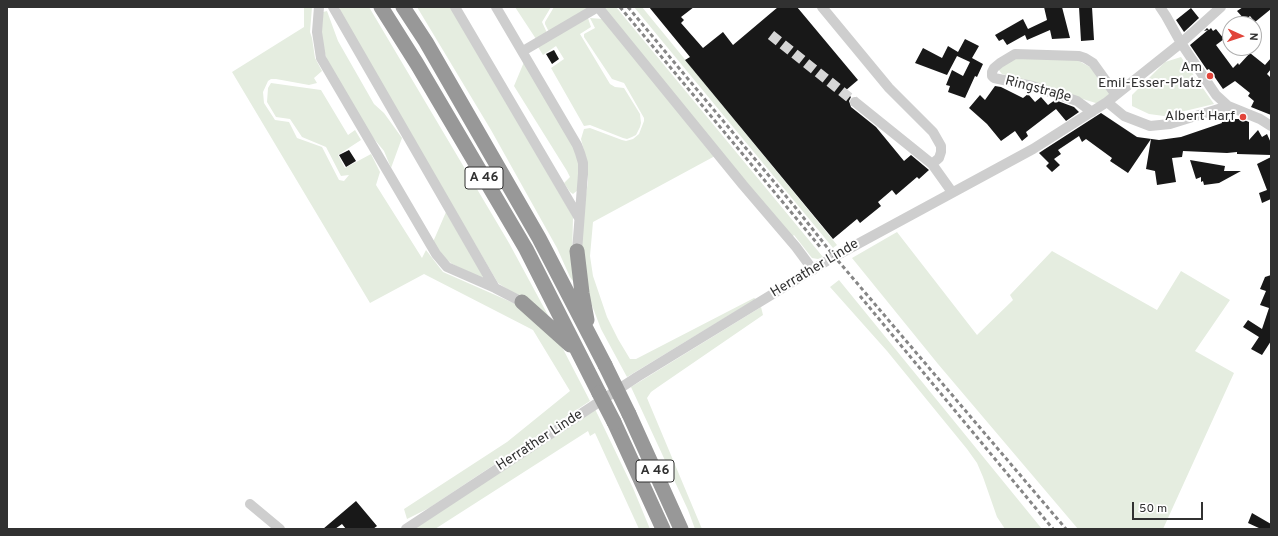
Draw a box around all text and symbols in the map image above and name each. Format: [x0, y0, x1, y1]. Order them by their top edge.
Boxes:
north arrow [1222, 16, 1262, 56]
text: N [1246, 32, 1260, 41]
place label: Am Emil-Esser-Platz [1098, 60, 1202, 92]
marker: Am Emil-Esser-Platz [1205, 71, 1215, 81]
street label: Ringstraße [1003, 73, 1073, 107]
place label: Albert Harf [1165, 109, 1235, 125]
marker: Albert Harf [1238, 112, 1248, 122]
road number: A 46 [465, 167, 503, 189]
street label: Herrather Linde [768, 236, 862, 302]
street label: Herrather Linde [494, 407, 586, 475]
road number: A 46 [636, 460, 674, 482]
scale bar [1134, 494, 1205, 520]
text: 50 m [1139, 501, 1167, 517]

